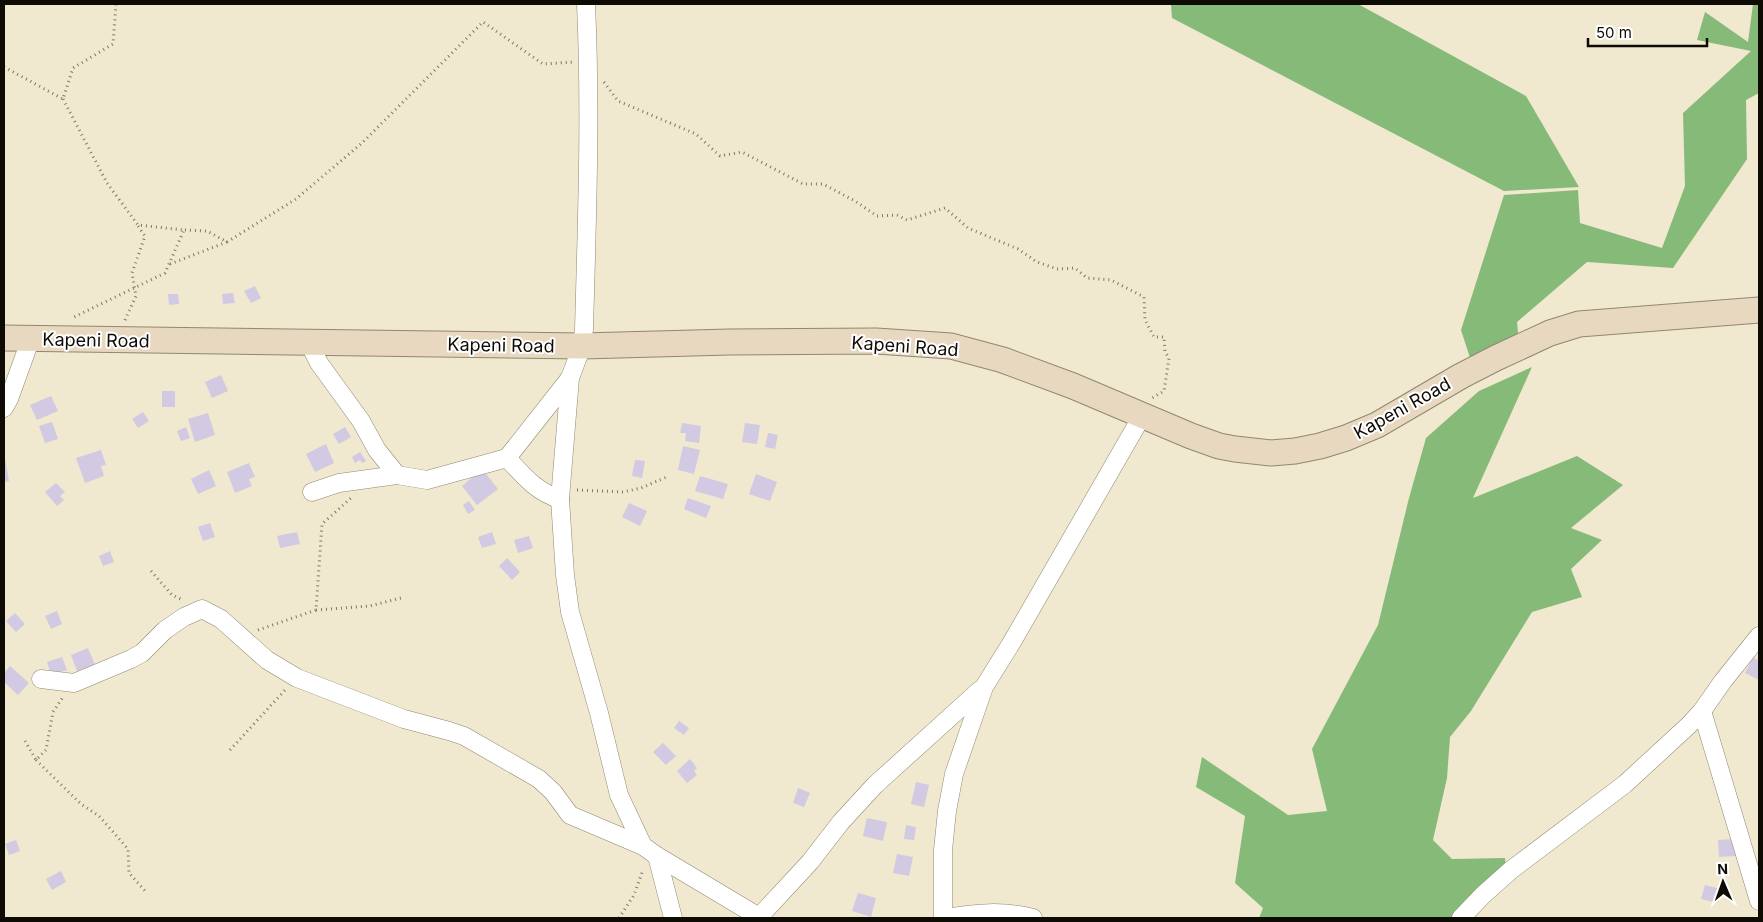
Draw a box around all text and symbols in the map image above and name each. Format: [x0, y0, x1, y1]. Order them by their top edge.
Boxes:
scale bar [1588, 15, 1707, 47]
text: 50 m [1596, 23, 1632, 42]
street label: Kapeni Road [42, 329, 150, 351]
street label: Kapeni Road [851, 332, 959, 360]
street label: Kapeni Road [447, 334, 555, 356]
street label: Kapeni Road [1350, 373, 1454, 443]
north arrow [1698, 857, 1748, 907]
text: N [1717, 860, 1728, 877]

